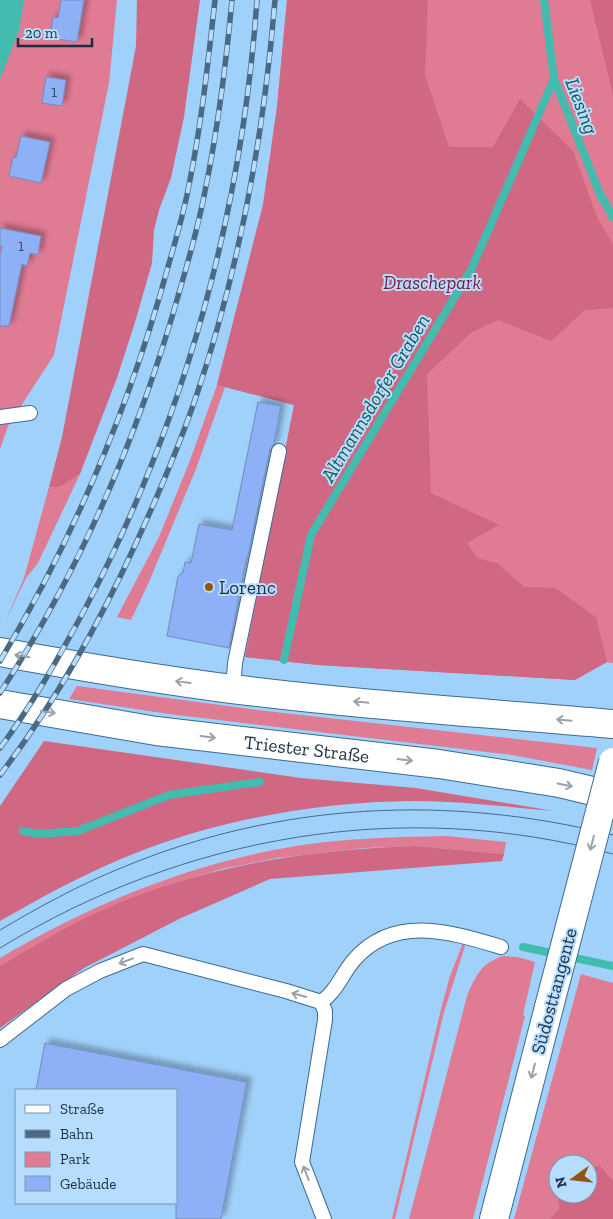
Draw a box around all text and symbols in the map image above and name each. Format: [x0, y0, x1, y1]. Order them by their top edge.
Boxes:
scale bar [18, 15, 91, 47]
text: 20 m [25, 24, 58, 42]
water label: Liesing [560, 74, 604, 138]
house number: 1 [51, 82, 57, 101]
house number: 1 [18, 236, 24, 255]
park label: Draschepark [383, 271, 481, 294]
water label: Altmannsdorfer Graben [315, 310, 435, 487]
place label: Lorenc [219, 576, 276, 599]
marker: Lorenc [203, 581, 215, 593]
one-way arrow [15, 651, 31, 661]
one-way arrow [175, 677, 191, 687]
one-way arrow [354, 697, 370, 707]
one-way arrow [40, 708, 56, 718]
one-way arrow [557, 715, 573, 724]
street label: Triester Straße [243, 730, 371, 767]
one-way arrow [200, 732, 216, 742]
one-way arrow [396, 755, 412, 765]
one-way arrow [557, 780, 573, 790]
one-way arrow [587, 835, 596, 851]
street label: Südosttangente [526, 925, 582, 1057]
one-way arrow [118, 957, 134, 966]
one-way arrow [292, 990, 308, 999]
one-way arrow [528, 1063, 537, 1079]
legend [15, 1089, 178, 1204]
text: Straße [60, 1100, 104, 1118]
text: Bahn [60, 1125, 94, 1143]
text: Park [60, 1150, 90, 1168]
north arrow [548, 1154, 598, 1204]
one-way arrow [301, 1166, 310, 1181]
text: Gebäude [60, 1175, 116, 1193]
text: N [551, 1175, 571, 1190]

